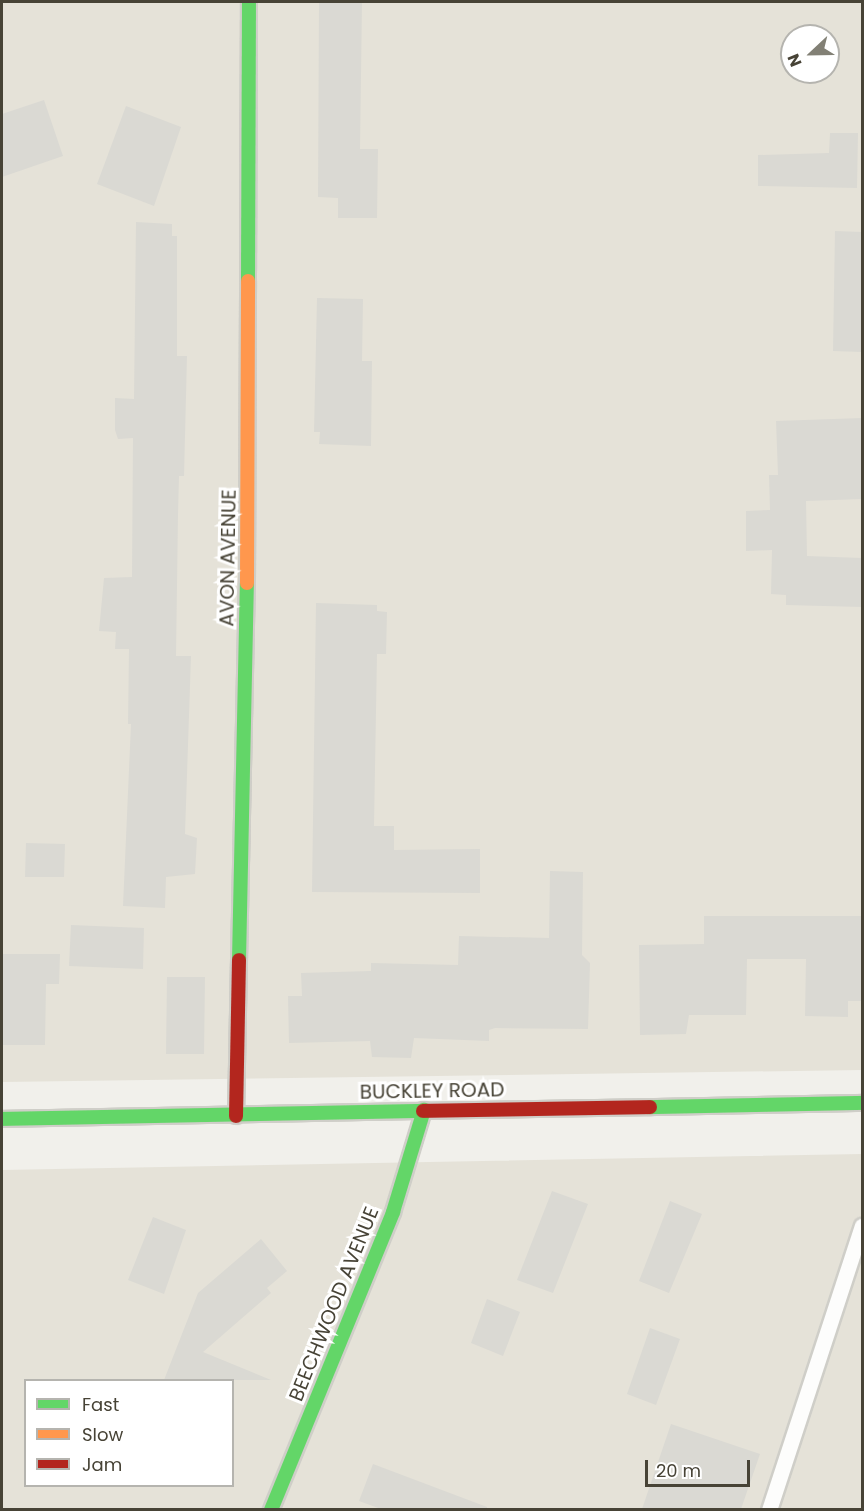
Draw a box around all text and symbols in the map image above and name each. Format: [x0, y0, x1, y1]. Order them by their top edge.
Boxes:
north arrow [780, 24, 840, 84]
text: N [782, 50, 808, 70]
street label: AVON AVENUE [215, 489, 241, 627]
street label: BUCKLEY ROAD [360, 1078, 504, 1104]
street label: BEECHWOOD AVENUE [284, 1203, 384, 1405]
legend [24, 1379, 234, 1487]
text: Fast [82, 1392, 119, 1417]
text: Slow [82, 1422, 123, 1447]
scale bar [648, 1448, 753, 1486]
text: Jam [82, 1452, 122, 1477]
text: 20 m [656, 1458, 701, 1483]

